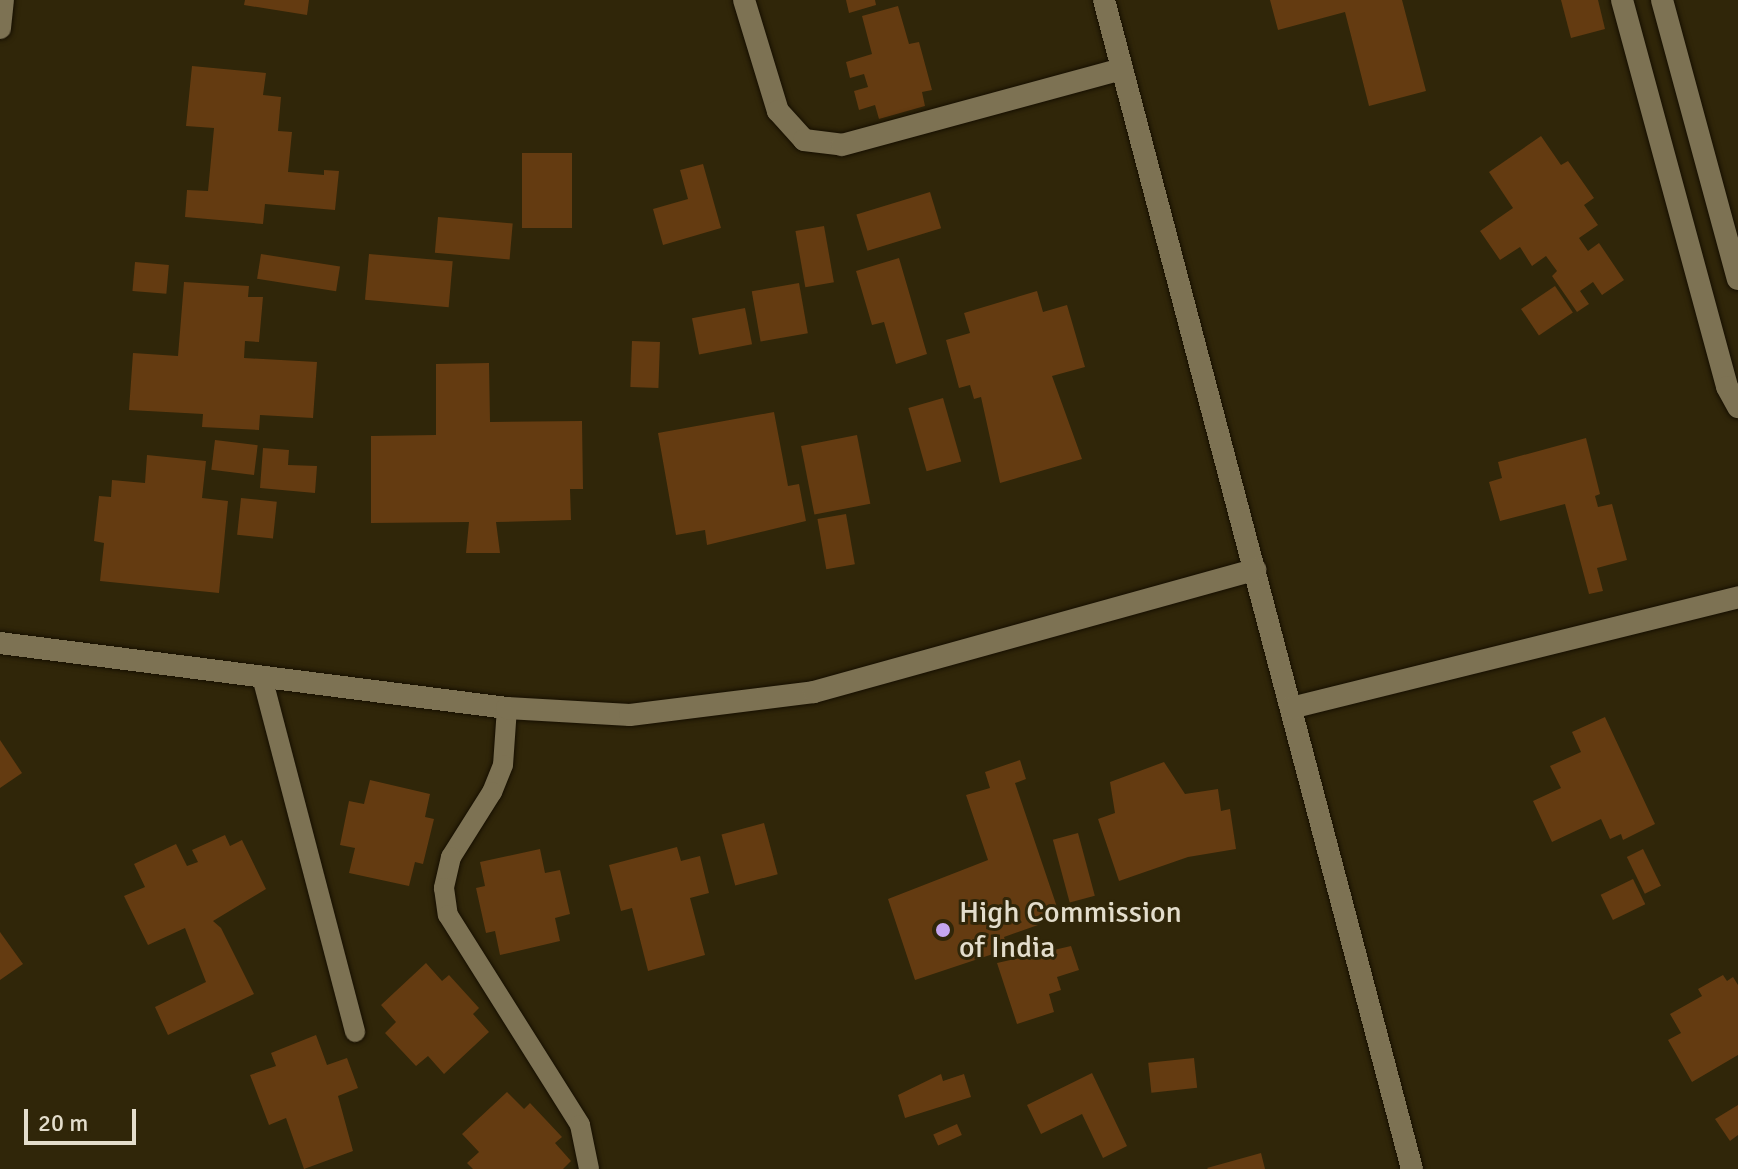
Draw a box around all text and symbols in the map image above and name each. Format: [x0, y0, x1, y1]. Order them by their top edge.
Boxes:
place label: High Commission of India [959, 895, 1182, 966]
marker: High Commission of India [934, 921, 952, 939]
scale bar [28, 1093, 140, 1143]
text: 20 m [38, 1108, 88, 1138]

